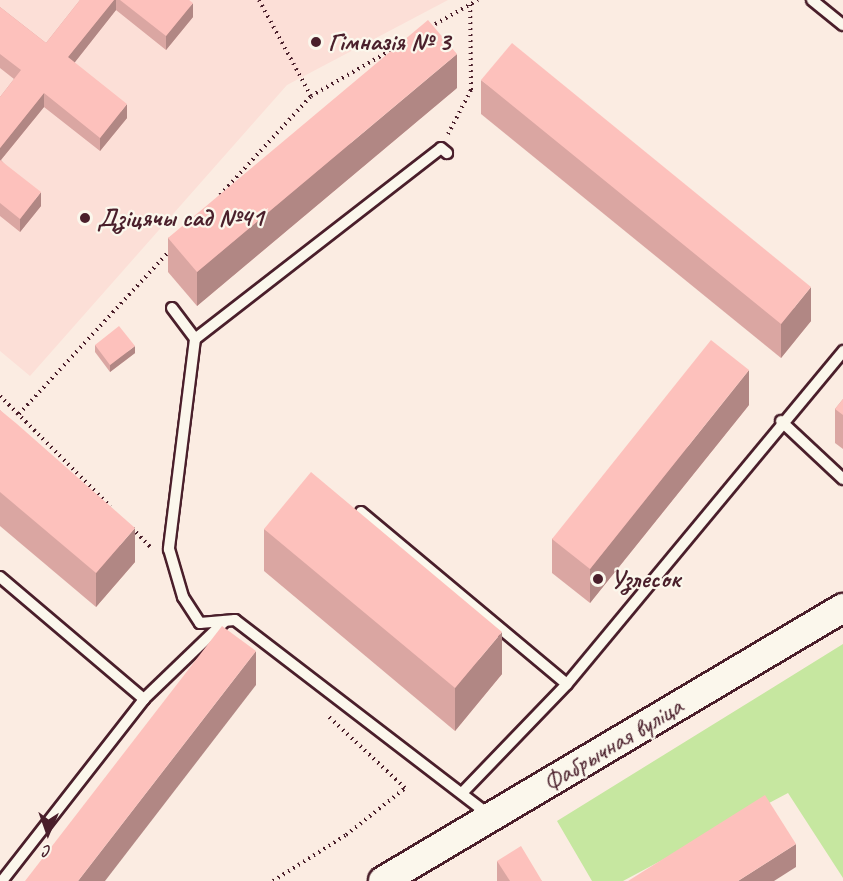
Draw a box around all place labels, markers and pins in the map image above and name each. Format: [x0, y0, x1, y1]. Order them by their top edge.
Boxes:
place label: Гімназія № 3 [328, 26, 450, 58]
marker: Гімназія № 3 [309, 35, 323, 49]
place label: Дзіцячы сад №41 [97, 202, 263, 234]
marker: Дзіцячы сад №41 [78, 211, 92, 225]
place label: Узлесок [610, 563, 680, 595]
marker: Узлесок [591, 572, 605, 586]

